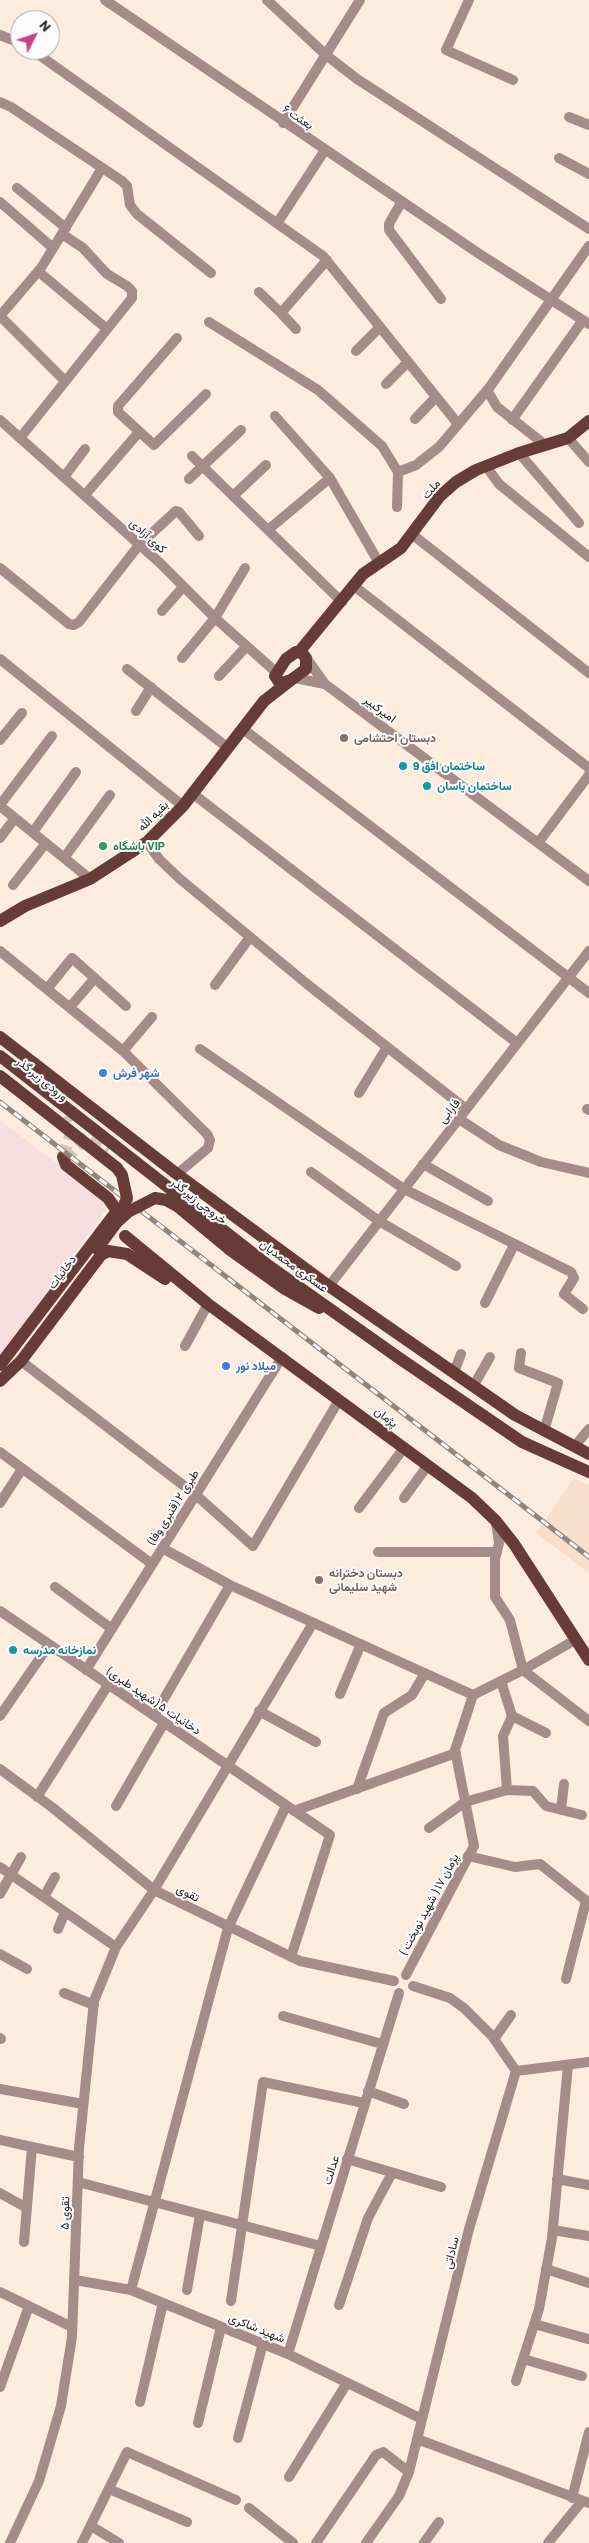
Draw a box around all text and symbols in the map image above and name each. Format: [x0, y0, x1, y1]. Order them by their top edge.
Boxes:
north arrow [10, 10, 60, 60]
text: N [36, 16, 55, 35]
street label: بعثت ۶ [280, 101, 316, 133]
street label: ملت [419, 476, 443, 502]
street label: کوی آزادی [127, 516, 169, 556]
street label: امیرکبیر [361, 692, 399, 726]
place label: دبستان احتشامی [354, 731, 436, 745]
marker: دبستان احتشامی [338, 732, 350, 744]
place label: ساختمان افق 9 [413, 759, 485, 773]
marker: ساختمان افق 9 [397, 760, 409, 772]
place label: ساختمان یاسان [437, 779, 512, 793]
marker: ساختمان یاسان [421, 780, 433, 792]
street label: بقیه الله [135, 798, 171, 834]
place label: باشگاه VIP [113, 839, 165, 853]
marker: باشگاه VIP [97, 840, 109, 852]
street label: ورودی زیر گذر [13, 1054, 71, 1104]
place label: شهر فرش [113, 1066, 160, 1080]
marker: شهر فرش [97, 1067, 109, 1079]
street label: فارابی [435, 1096, 463, 1126]
street label: خروجی زیر گذر [168, 1175, 230, 1227]
street label: عسکری محمدیان [257, 1236, 331, 1296]
street label: دخانیات [45, 1252, 79, 1292]
place label: میلاد نور [236, 1359, 276, 1373]
marker: میلاد نور [220, 1360, 232, 1372]
street label: پژمان [371, 1404, 401, 1430]
street label: طبری ۲ (قنبری وفا) [144, 1467, 202, 1547]
place label: دبستان دخترانه شهید سلیمانی [329, 1566, 403, 1594]
marker: دبستان دخترانه شهید سلیمانی [313, 1574, 325, 1586]
place label: نمازخانه مدرسه [23, 1643, 96, 1657]
marker: نمازخانه مدرسه [7, 1644, 19, 1656]
street label: دخانیات ۵ (شهید طبری) [104, 1664, 204, 1738]
street label: پژمان ۱۷ ( شهید نوبخت ) [396, 1851, 462, 1957]
street label: تقوی [174, 1881, 202, 1905]
street label: عدالت [320, 2154, 342, 2186]
street label: تقوی ۵ [58, 2196, 72, 2230]
street label: ساداتی [440, 2235, 462, 2271]
street label: شهید شاکری [227, 2310, 287, 2346]

